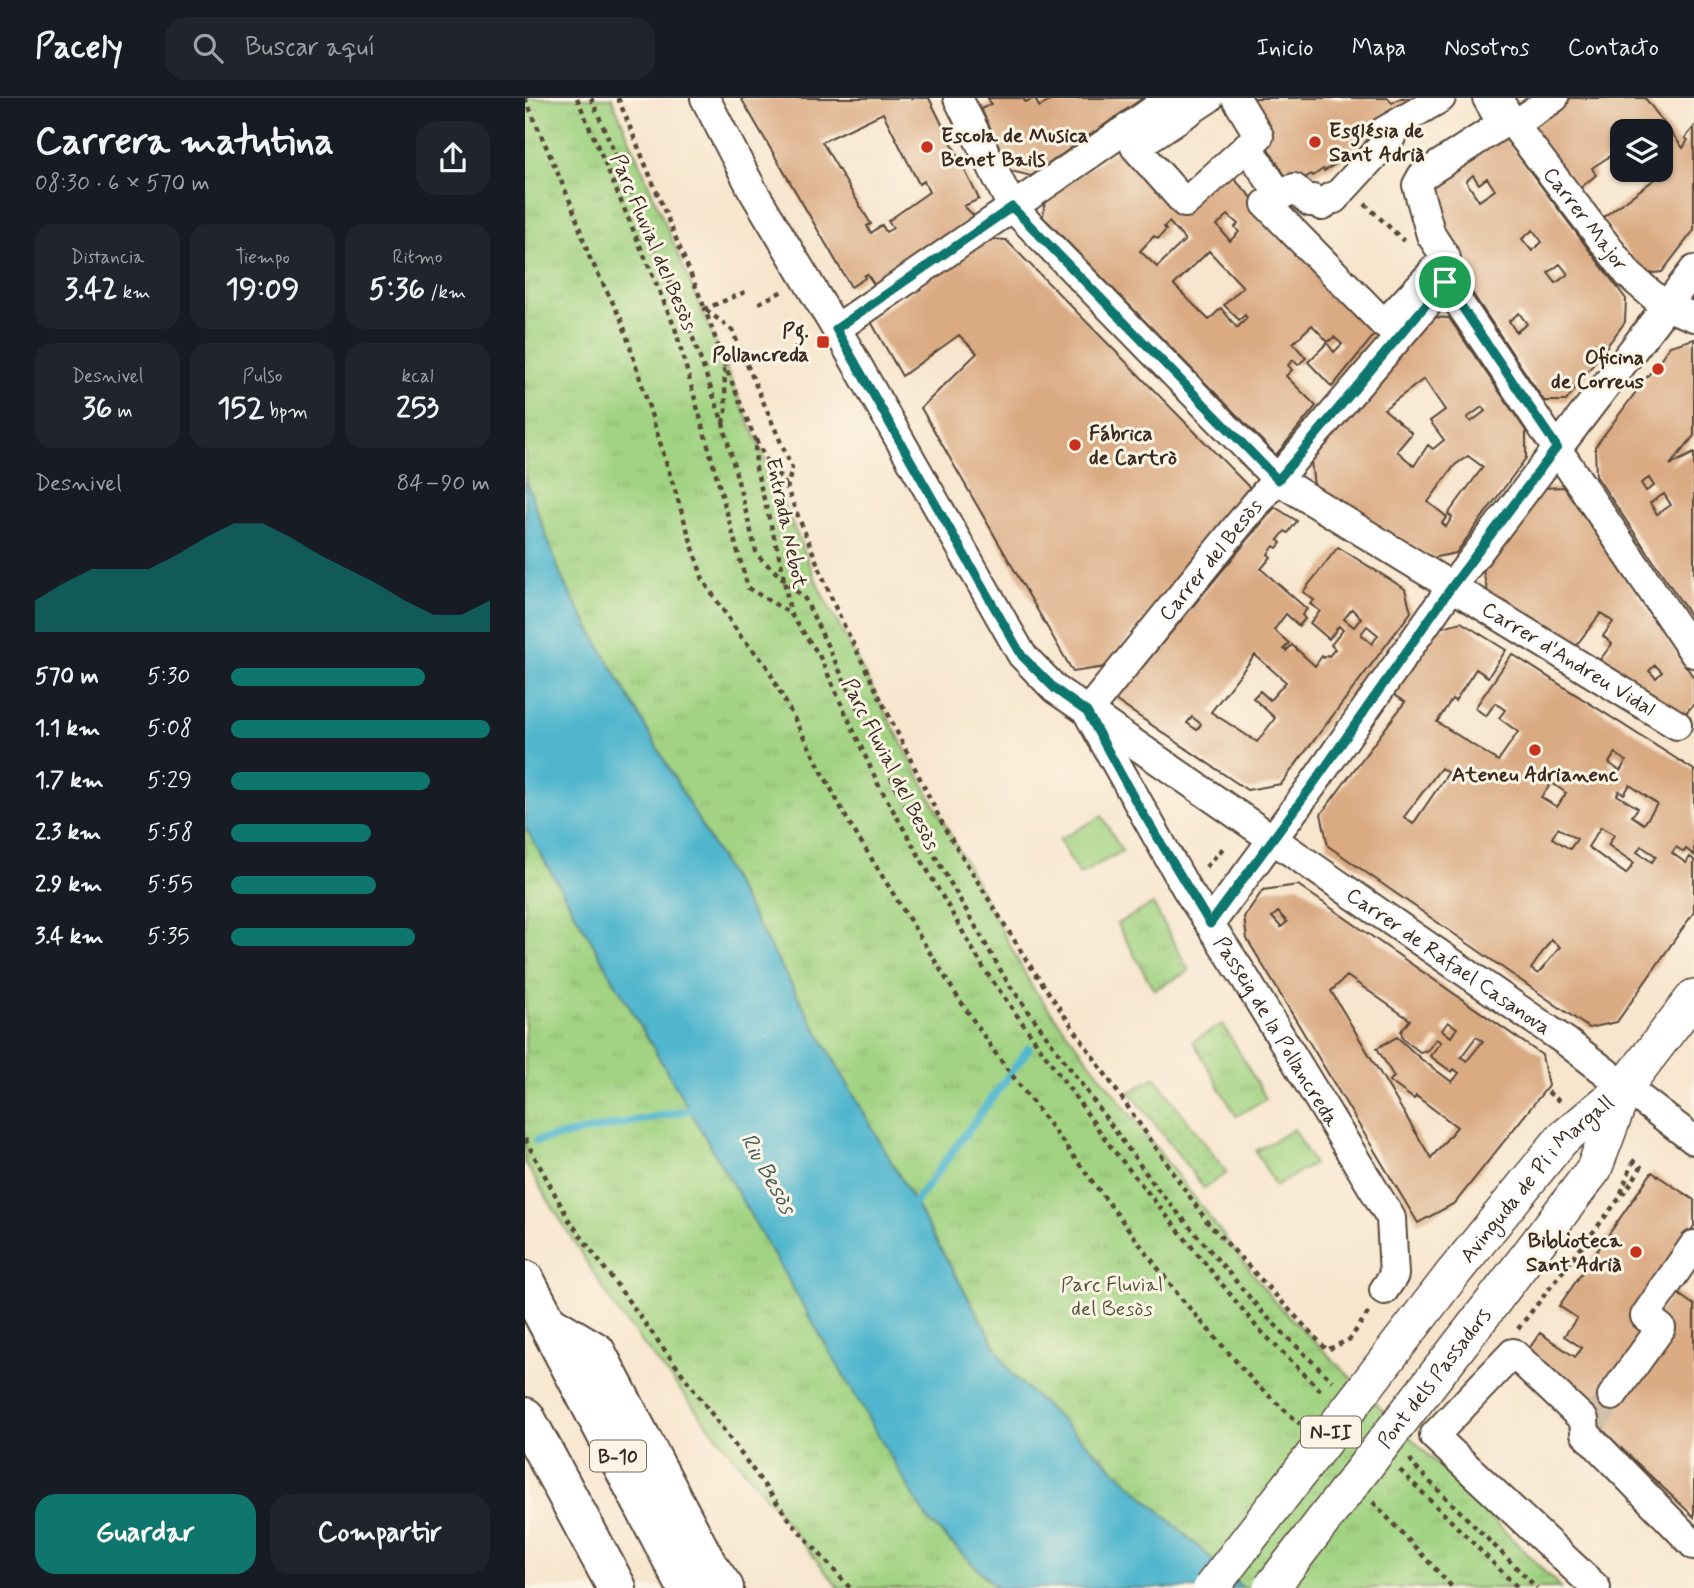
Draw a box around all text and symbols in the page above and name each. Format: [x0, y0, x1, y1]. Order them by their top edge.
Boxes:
search box [165, 17, 655, 80]
text: Pacely [35, 26, 123, 70]
icon: search [189, 29, 227, 67]
text: Buscar aquí [245, 31, 376, 65]
text: Inicio [1256, 33, 1314, 64]
text: Mapa [1352, 33, 1406, 64]
text: Nosotros [1444, 33, 1530, 64]
text: Contacto [1568, 33, 1659, 64]
place label: Església de Sant Adrià [1329, 117, 1425, 169]
text: Carrera matutina [35, 118, 334, 167]
map controls [1610, 119, 1673, 182]
button: layers [1610, 119, 1673, 182]
button: share [416, 121, 490, 195]
place label: Escola de Musica Benet Bails [941, 122, 1089, 174]
marker: Església de Sant Adrià [1307, 134, 1323, 150]
marker: Escola de Musica Benet Bails [919, 139, 935, 155]
street label: Parc Fluvial del Besòs [603, 150, 703, 335]
street label: Carrer Major [1536, 162, 1634, 277]
text: 08:30 · 6 × 570 m [35, 169, 210, 199]
text: Distancia [70, 245, 145, 270]
text: Tiempo [235, 245, 290, 270]
text: Ritmo [392, 245, 443, 270]
pin [1415, 252, 1475, 312]
icon: arrive [1426, 263, 1464, 301]
text: 3.42 [65, 270, 118, 309]
text: 19:09 [226, 270, 299, 309]
text: 5:36 [369, 270, 425, 309]
text: km [118, 280, 150, 305]
text: /km [425, 280, 466, 305]
place label: Pg. Pollancreda [712, 317, 809, 369]
marker: Pg. Pollancreda [815, 334, 831, 350]
place label: Oficina de Correus [1551, 344, 1645, 396]
marker: Oficina de Correus [1650, 361, 1666, 377]
text: Desnivel [72, 364, 143, 389]
text: Pulso [243, 364, 282, 389]
text: kcal [402, 364, 433, 389]
text: 36 [82, 389, 112, 428]
text: 152 [217, 389, 264, 428]
text: 253 [396, 389, 439, 428]
text: m [112, 399, 133, 424]
text: bpm [264, 399, 308, 424]
place label: Fábrica de Cartrò [1089, 420, 1177, 472]
marker: Fábrica de Cartrò [1067, 437, 1083, 453]
street label: Entrada Nebot [759, 455, 814, 592]
text: Desnivel [35, 469, 122, 499]
text: 84–90 m [396, 469, 490, 499]
street label: Carrer del Besòs [1153, 493, 1269, 627]
street label: Carrer d'Andreu Vidal [1476, 596, 1660, 723]
text: 570 m [35, 662, 99, 692]
text: 5:30 [147, 662, 191, 692]
street label: Parc Fluvial del Besòs [835, 674, 946, 855]
text: 1.1 km [35, 714, 100, 744]
text: 5:08 [147, 714, 192, 744]
marker: Ateneu Adrianenc [1527, 742, 1543, 758]
place label: Ateneu Adrianenc [1452, 761, 1619, 789]
text: 1.7 km [35, 766, 104, 796]
text: 5:29 [147, 766, 192, 796]
text: 2.3 km [35, 818, 101, 848]
text: 5:58 [147, 818, 193, 848]
text: 2.9 km [35, 870, 102, 900]
text: 5:55 [147, 870, 193, 900]
street label: Carrer de Rafael Casanova [1341, 881, 1556, 1042]
text: 3.4 km [35, 922, 103, 952]
text: 5:35 [147, 922, 190, 952]
street label: Passeig de la Pollancreda [1207, 931, 1346, 1133]
street label: Avinguda de Pi i Margall [1454, 1089, 1620, 1269]
water label: Riu Besòs [733, 1128, 803, 1222]
place label: Biblioteca Sant Adrià [1526, 1227, 1623, 1279]
marker: Biblioteca Sant Adrià [1628, 1244, 1644, 1260]
park label: Parc Fluvial del Besòs [1061, 1271, 1163, 1323]
street label: Pont dels Passadors [1371, 1302, 1498, 1454]
road number: N-II [1301, 1416, 1361, 1448]
road number: B-10 [590, 1440, 646, 1472]
button: Guardar [35, 1494, 256, 1574]
button: Compartir [270, 1494, 490, 1574]

